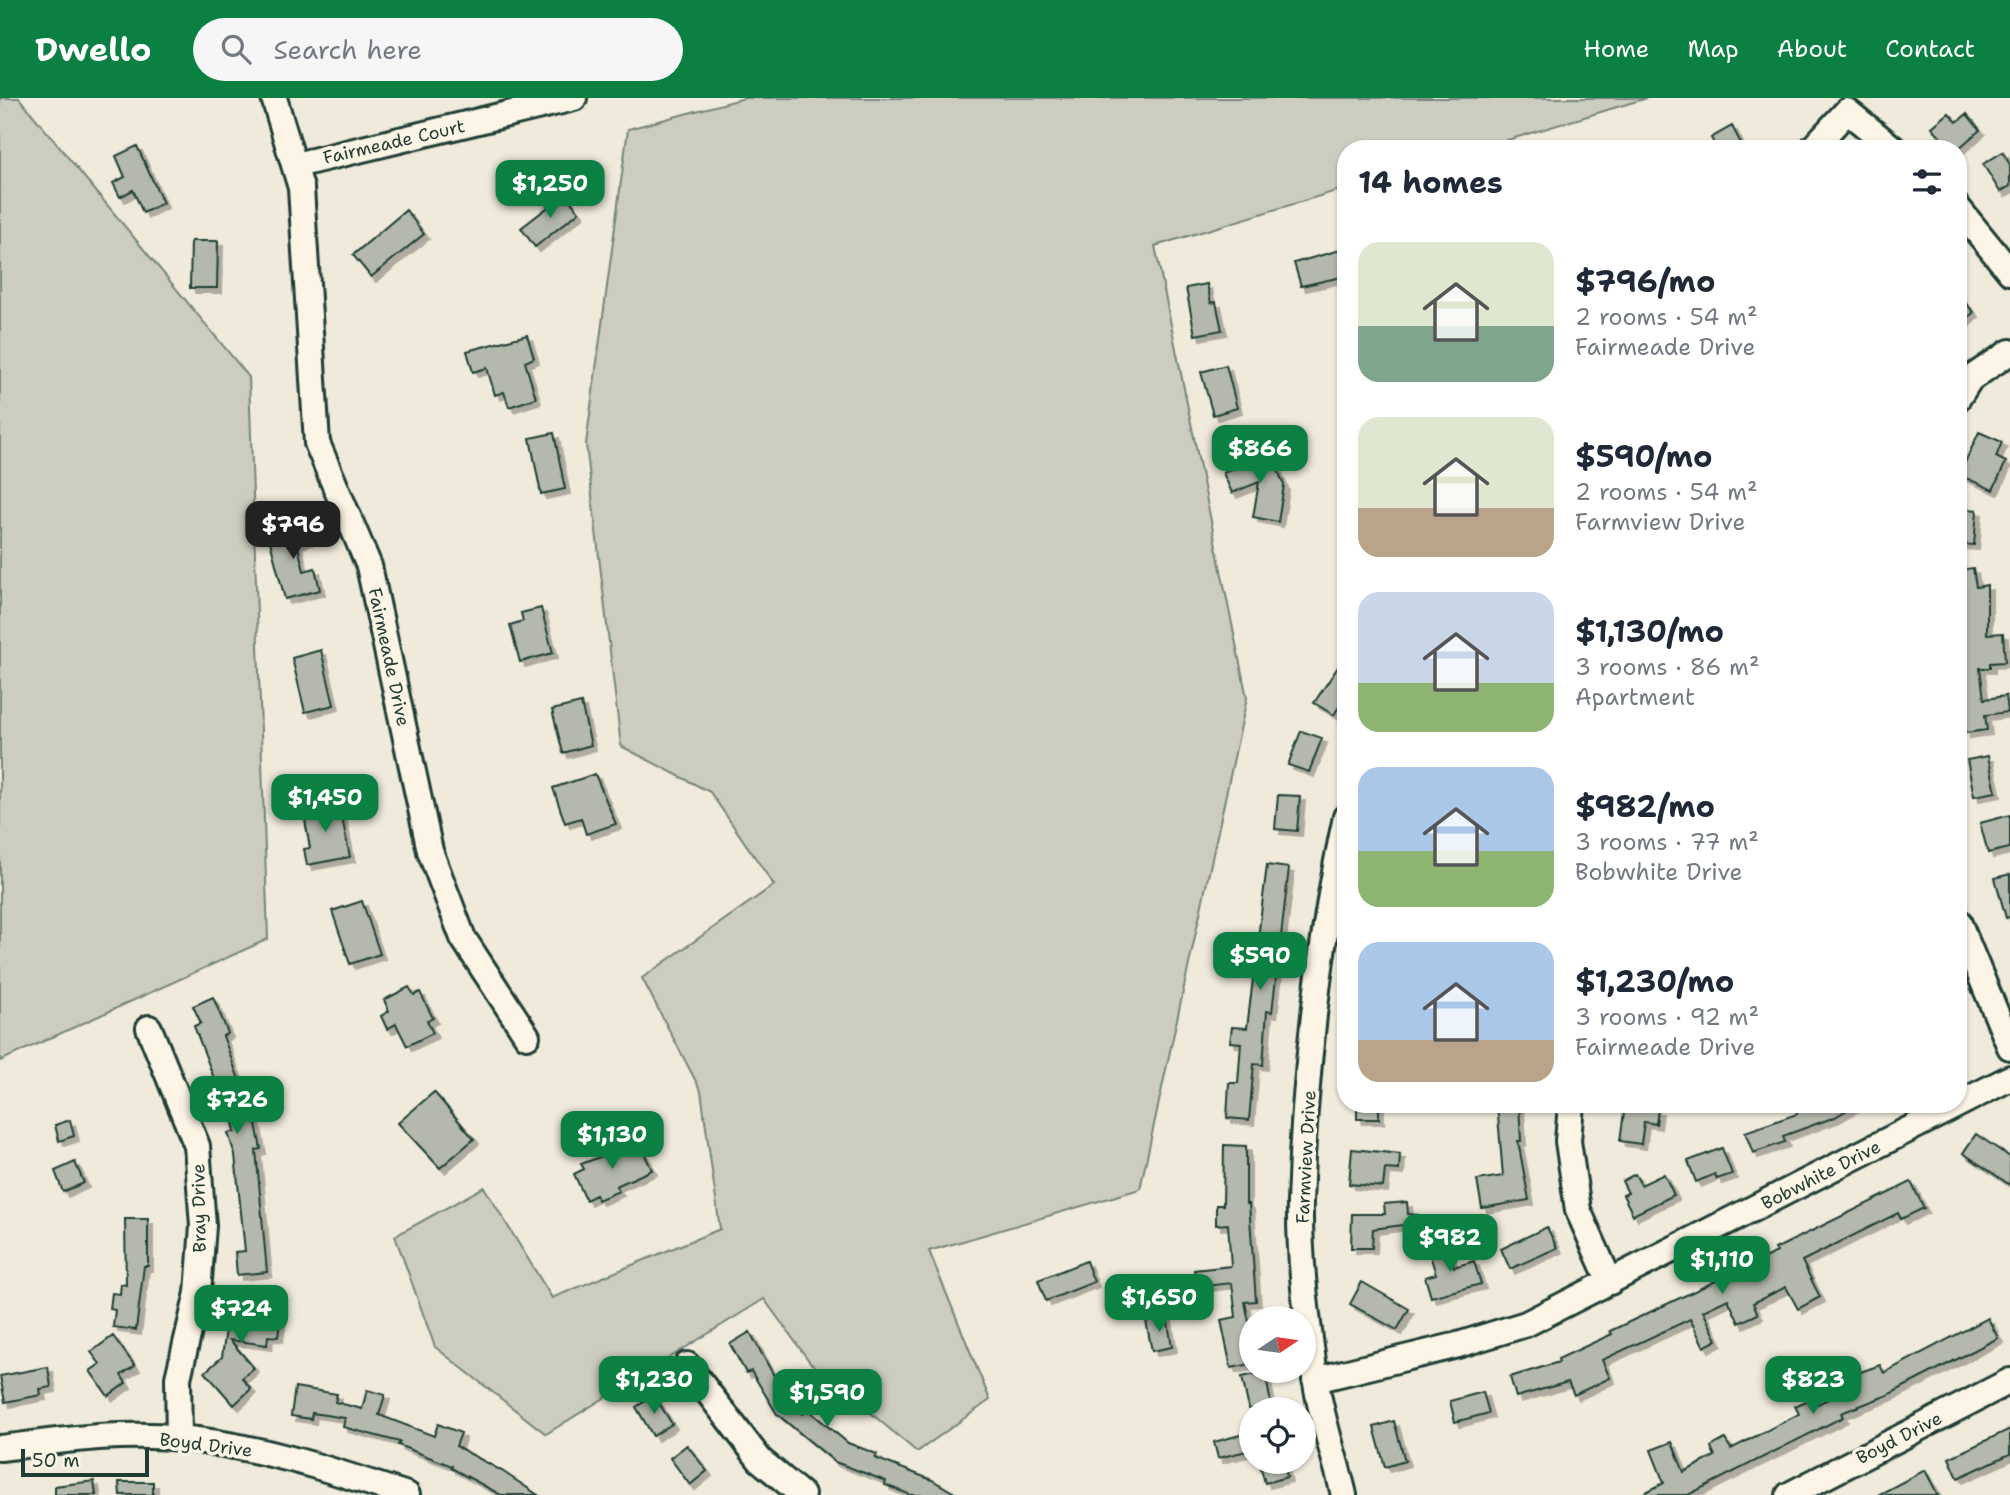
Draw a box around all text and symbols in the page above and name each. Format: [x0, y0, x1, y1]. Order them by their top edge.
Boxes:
search box [193, 18, 683, 81]
text: Dwello [35, 27, 151, 72]
icon: search [217, 30, 255, 68]
text: Search here [273, 32, 422, 67]
text: Home [1583, 33, 1649, 65]
text: Map [1687, 33, 1739, 65]
text: About [1777, 33, 1847, 65]
text: Contact [1885, 33, 1975, 65]
street label: Fairmeade Court [321, 114, 467, 170]
pin: $1,250 [493, 160, 607, 220]
text: 14 homes [1358, 162, 1503, 203]
icon: filters [1908, 163, 1946, 201]
text: $1,250 [512, 168, 588, 198]
text: $796/mo [1575, 261, 1715, 302]
icon: home [1414, 270, 1498, 354]
text: 2 rooms · 54 m² [1575, 302, 1758, 332]
text: Fairmeade Drive [1575, 332, 1755, 362]
pin: $866 [1219, 426, 1301, 485]
text: $866 [1228, 433, 1292, 463]
text: $590/mo [1575, 436, 1713, 477]
icon: home [1414, 445, 1498, 529]
text: 2 rooms · 54 m² [1575, 477, 1758, 507]
pin: $796 [252, 502, 334, 561]
text: Farmview Drive [1575, 507, 1746, 537]
text: $796 [261, 509, 325, 539]
street label: Fairmeade Drive [363, 585, 415, 729]
text: $1,130/mo [1575, 611, 1724, 652]
icon: home [1414, 620, 1498, 704]
text: 3 rooms · 86 m² [1575, 652, 1760, 682]
text: Apartment [1575, 682, 1695, 712]
pin: $1,450 [268, 774, 382, 834]
text: $1,450 [287, 782, 363, 812]
text: $982/mo [1575, 786, 1715, 827]
icon: home [1414, 795, 1498, 879]
text: 3 rooms · 77 m² [1575, 827, 1759, 857]
text: Bobwhite Drive [1575, 857, 1743, 887]
pin: $590 [1219, 932, 1301, 992]
text: $590 [1229, 940, 1291, 970]
text: $1,230/mo [1575, 961, 1734, 1002]
icon: home [1414, 970, 1498, 1054]
text: 3 rooms · 92 m² [1575, 1002, 1759, 1032]
text: Fairmeade Drive [1575, 1032, 1755, 1062]
pin: $726 [196, 1076, 278, 1136]
text: $726 [206, 1084, 268, 1114]
street label: Farmview Drive [1291, 1090, 1321, 1224]
pin: $1,130 [555, 1112, 669, 1171]
text: $1,130 [577, 1119, 647, 1149]
street label: Bobwhite Drive [1757, 1135, 1885, 1215]
street label: Bray Drive [186, 1163, 212, 1253]
pin: $982 [1409, 1214, 1491, 1274]
text: $982 [1419, 1222, 1481, 1252]
pin: $1,110 [1665, 1236, 1779, 1296]
text: $1,110 [1690, 1244, 1754, 1274]
pin: $1,650 [1102, 1274, 1216, 1334]
text: $1,650 [1121, 1282, 1197, 1312]
pin: $724 [200, 1286, 282, 1345]
text: $724 [210, 1293, 272, 1323]
north arrow [1239, 1306, 1316, 1382]
map controls [1239, 1306, 1316, 1474]
pin: $1,230 [597, 1356, 711, 1416]
pin: $823 [1772, 1356, 1854, 1416]
text: $1,230 [615, 1364, 693, 1394]
text: $823 [1781, 1364, 1845, 1394]
pin: $1,590 [770, 1370, 884, 1429]
text: $1,590 [789, 1377, 865, 1407]
button: locate [1239, 1397, 1316, 1474]
street label: Boyd Drive [1852, 1406, 1946, 1470]
street label: Boyd Drive [158, 1427, 254, 1463]
scale bar [21, 1446, 149, 1478]
text: 50 m [32, 1448, 80, 1473]

